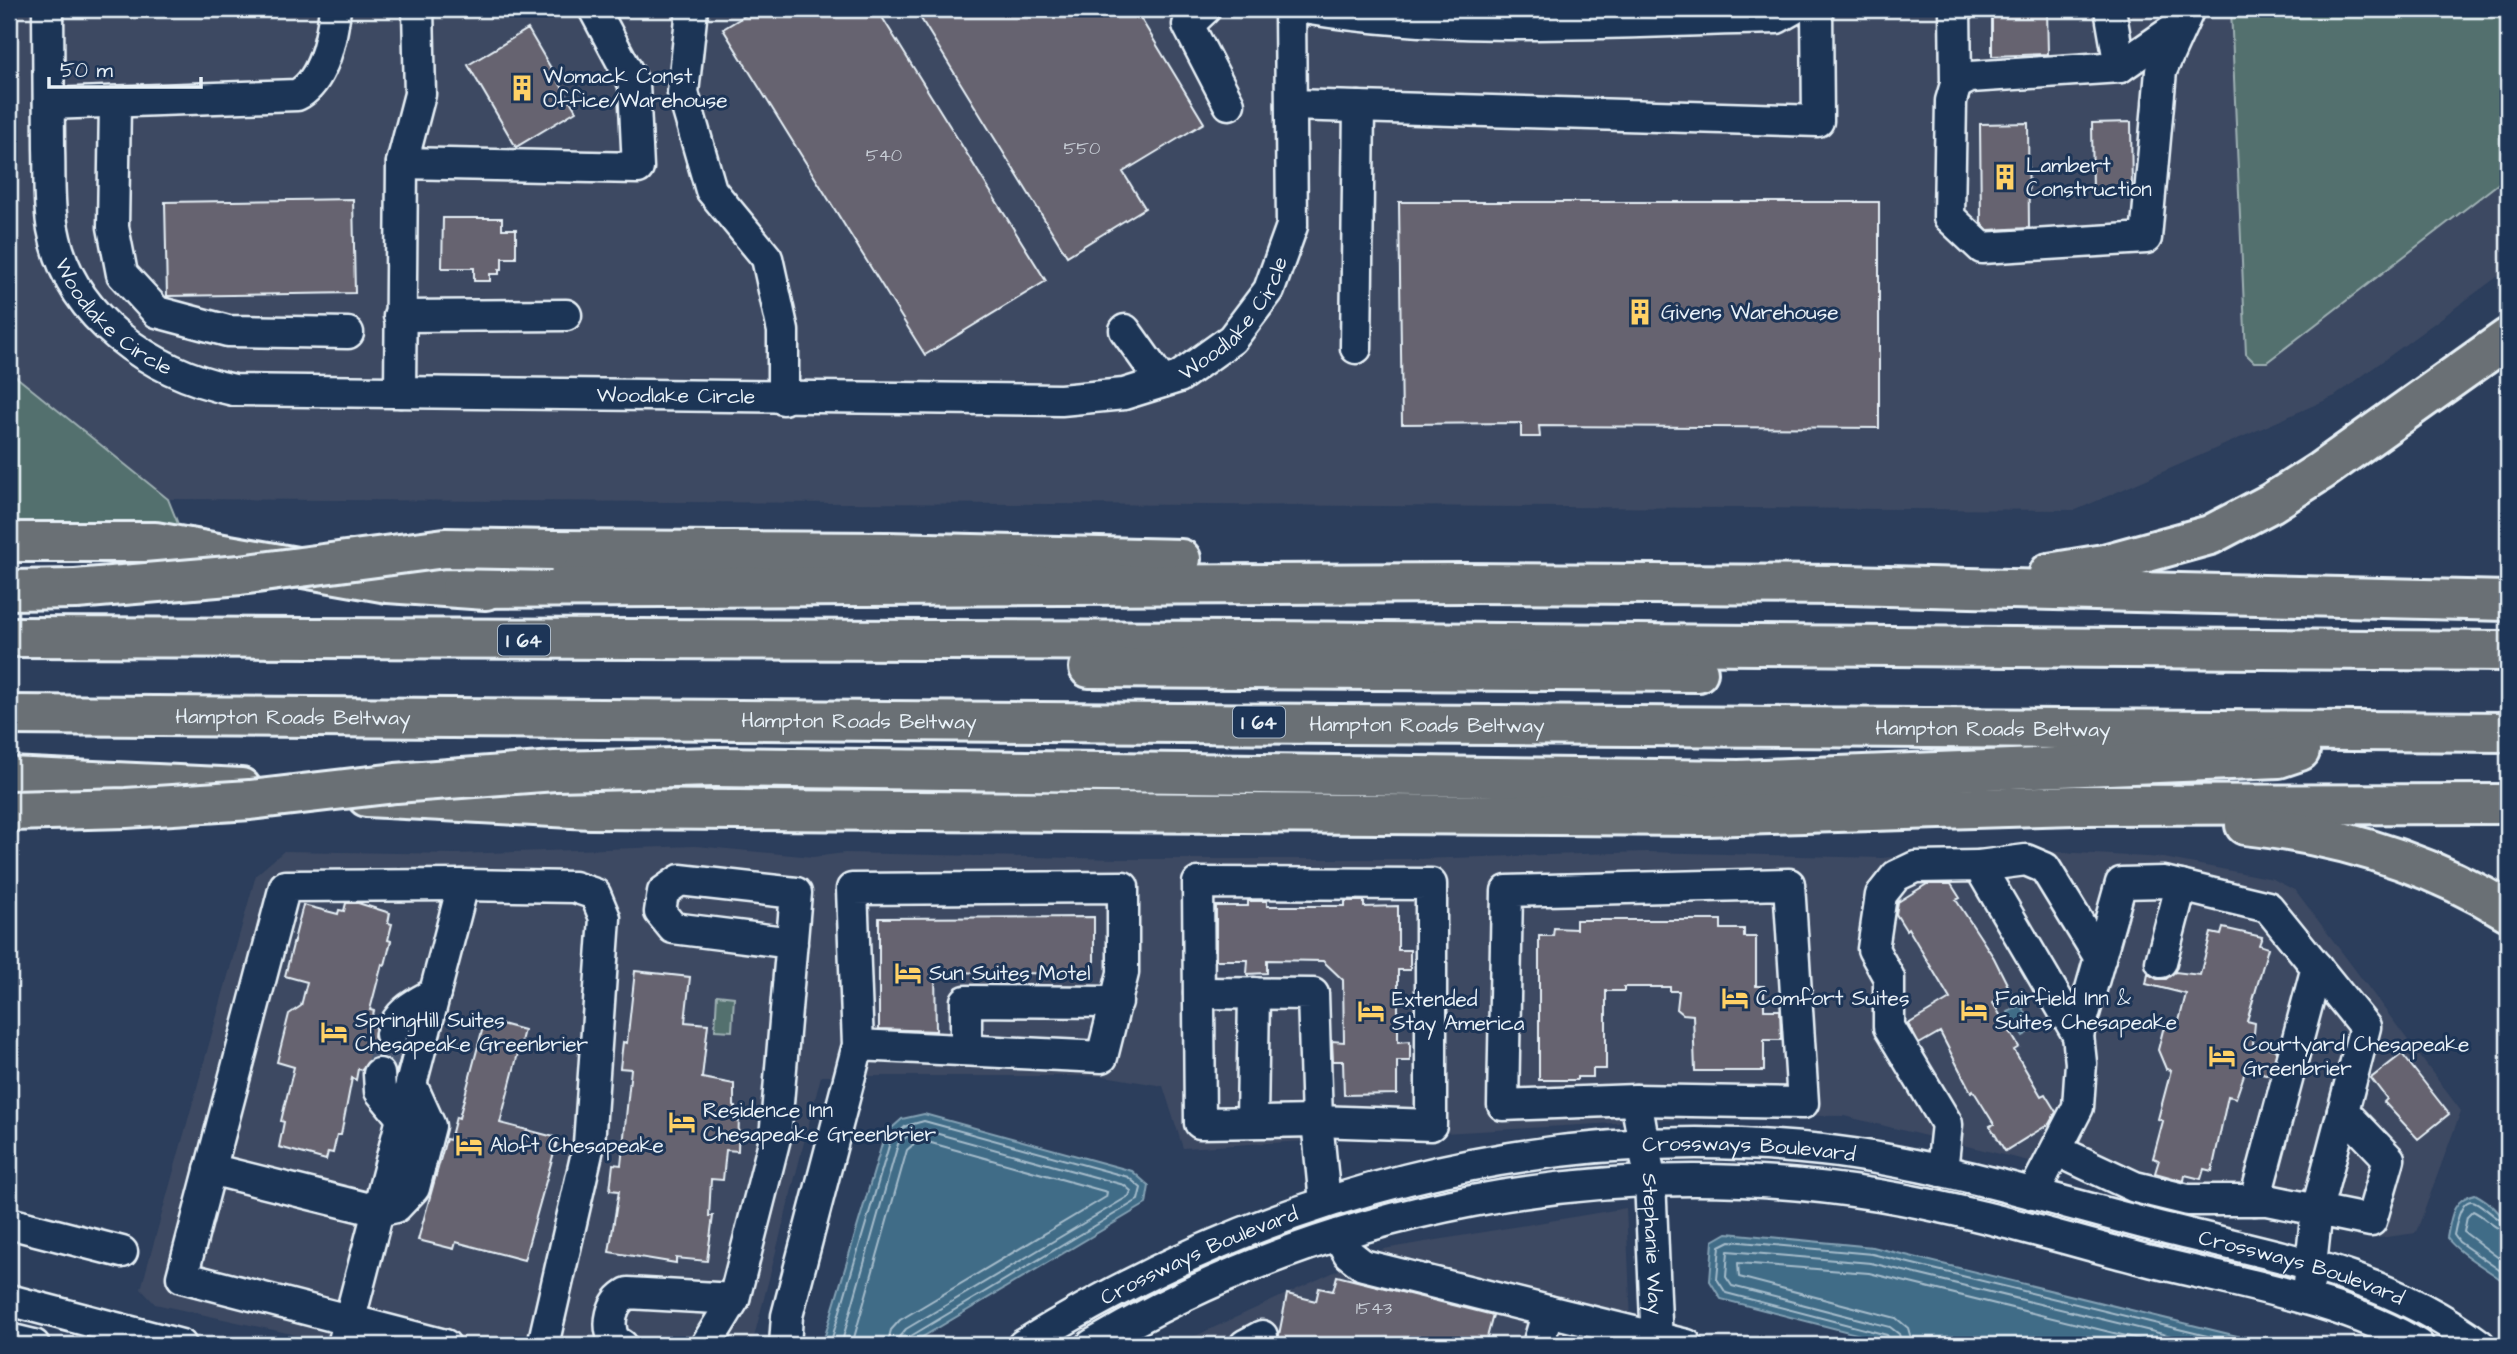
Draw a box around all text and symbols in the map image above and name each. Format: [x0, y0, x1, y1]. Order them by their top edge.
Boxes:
scale bar [49, 46, 201, 90]
text: 50 m [60, 56, 114, 85]
place label: Womack Const. Office/Warehouse [543, 62, 728, 115]
building icon: Womack Const. Office/Warehouse [507, 73, 537, 103]
house number: 550 [1064, 136, 1100, 161]
house number: 540 [866, 143, 902, 168]
place label: Lambert Construction [2026, 151, 2152, 204]
building icon: Lambert Construction [1990, 162, 2020, 192]
street label: Woodlake Circle [1173, 253, 1295, 388]
street label: Woodlake Circle [48, 254, 177, 382]
building icon: Givens Warehouse [1625, 297, 1655, 327]
place label: Givens Warehouse [1661, 298, 1839, 327]
street label: Woodlake Circle [596, 380, 755, 411]
road number: I 64 [498, 624, 550, 656]
street label: Hampton Roads Beltway [175, 702, 411, 735]
street label: Hampton Roads Beltway [741, 706, 977, 739]
road number: I 64 [1233, 706, 1285, 737]
street label: Hampton Roads Beltway [1309, 710, 1545, 742]
street label: Hampton Roads Beltway [1875, 714, 2111, 746]
hotel icon: Sun Suites Motel [893, 958, 923, 988]
place label: Sun Suites Motel [929, 959, 1091, 988]
hotel icon: Comfort Suites [1720, 983, 1750, 1013]
place label: Comfort Suites [1756, 984, 1910, 1013]
place label: Fairfield Inn & Suites Chesapeake [1995, 984, 2177, 1038]
place label: Extended Stay America [1392, 985, 1525, 1040]
hotel icon: Fairfield Inn & Suites Chesapeake [1959, 995, 1989, 1025]
hotel icon: Extended Stay America [1356, 996, 1386, 1026]
place label: SpringHill Suites Chesapeake Greenbrier [355, 1006, 589, 1060]
hotel icon: SpringHill Suites Chesapeake Greenbrier [319, 1017, 349, 1047]
place label: Courtyard Chesapeake Greenbrier [2243, 1030, 2469, 1083]
hotel icon: Courtyard Chesapeake Greenbrier [2207, 1041, 2237, 1071]
place label: Residence Inn Chesapeake Greenbrier [703, 1096, 937, 1150]
hotel icon: Residence Inn Chesapeake Greenbrier [667, 1107, 697, 1137]
street label: Crossways Boulevard [1642, 1129, 1858, 1169]
hotel icon: Aloft Chesapeake [454, 1130, 484, 1160]
place label: Aloft Chesapeake [490, 1131, 664, 1161]
street label: Stephanie Way [1635, 1172, 1670, 1316]
street label: Crossways Boulevard [1095, 1199, 1302, 1312]
street label: Crossways Boulevard [2196, 1223, 2409, 1313]
house number: 1543 [1356, 1296, 1392, 1321]

